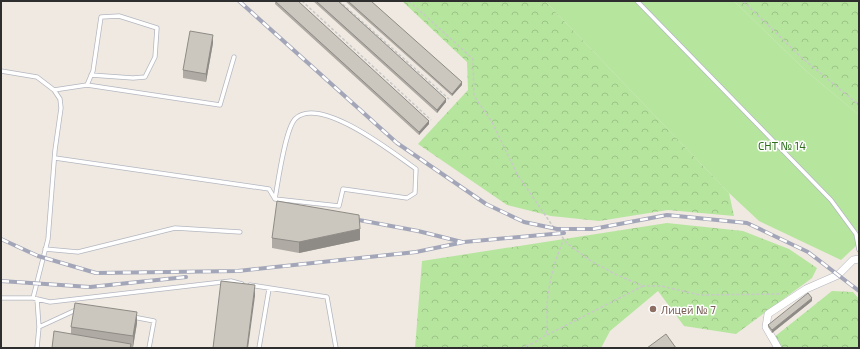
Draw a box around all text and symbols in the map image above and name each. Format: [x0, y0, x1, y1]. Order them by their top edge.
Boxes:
park label: СНТ № 14 [758, 139, 806, 152]
place label: Лицей № 7 [661, 303, 716, 316]
marker: Лицей № 7 [648, 304, 658, 314]

